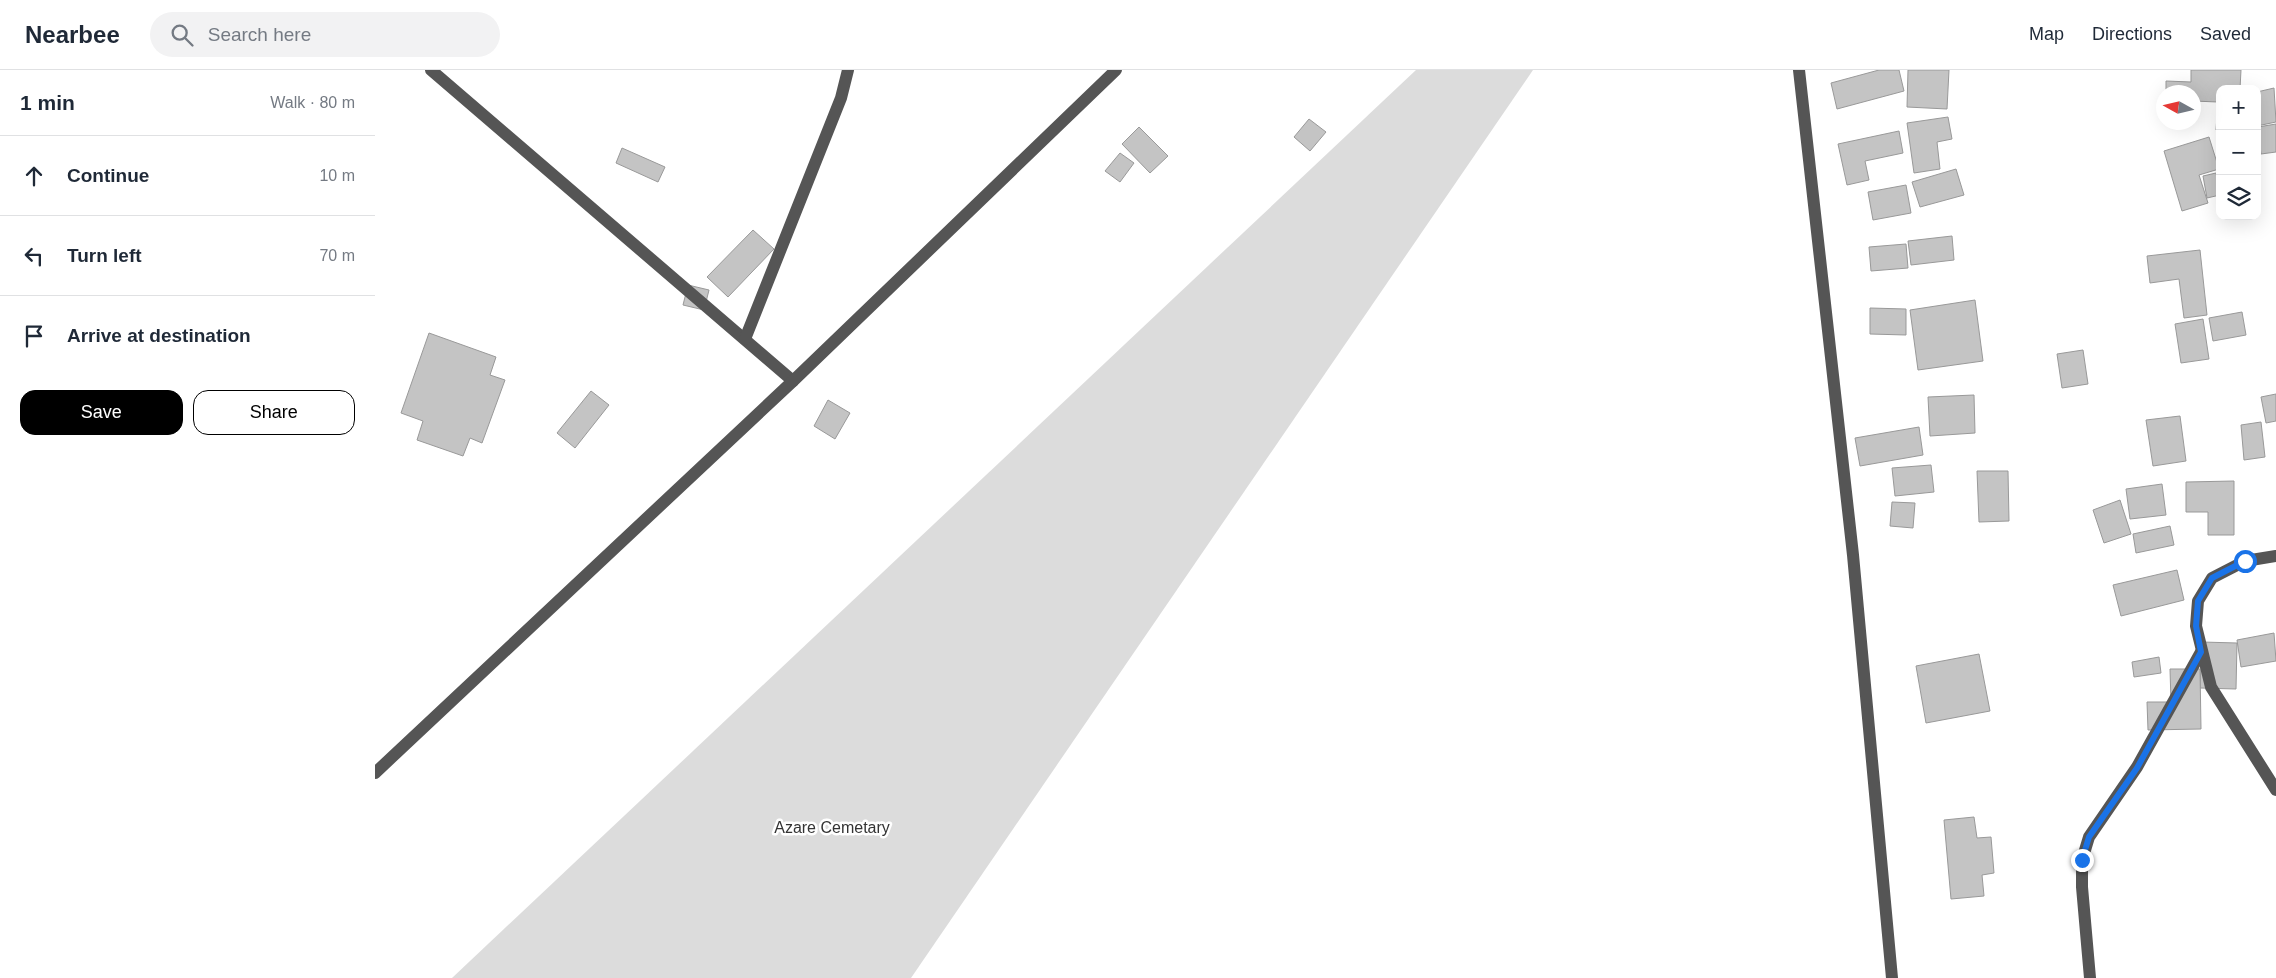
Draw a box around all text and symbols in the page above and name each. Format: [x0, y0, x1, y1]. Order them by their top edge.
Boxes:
search box [150, 12, 500, 57]
text: Nearbee [25, 21, 120, 48]
icon: search [168, 21, 196, 49]
text: Search here [208, 24, 311, 45]
text: Map [2029, 24, 2064, 44]
text: Directions [2092, 24, 2172, 44]
text: Saved [2200, 24, 2251, 44]
north arrow [2156, 85, 2201, 130]
map controls [2216, 85, 2261, 220]
button: + [2216, 85, 2261, 130]
text: 1 min [20, 91, 75, 114]
text: Walk · 80 m [270, 94, 355, 111]
button: − [2216, 130, 2261, 175]
icon: ahead [20, 162, 48, 190]
text: Continue [67, 165, 149, 186]
text: 10 m [319, 167, 355, 184]
button: layers [2216, 175, 2261, 220]
icon: left [20, 242, 48, 270]
text: Turn left [67, 245, 142, 266]
text: 70 m [319, 247, 355, 264]
icon: arrive [20, 322, 48, 350]
text: Arrive at destination [67, 325, 251, 346]
button: Save [20, 390, 183, 435]
button: Share [193, 390, 355, 435]
route start [2234, 550, 2257, 573]
park label: Azare Cemetary [774, 819, 890, 836]
route end [2071, 849, 2094, 872]

